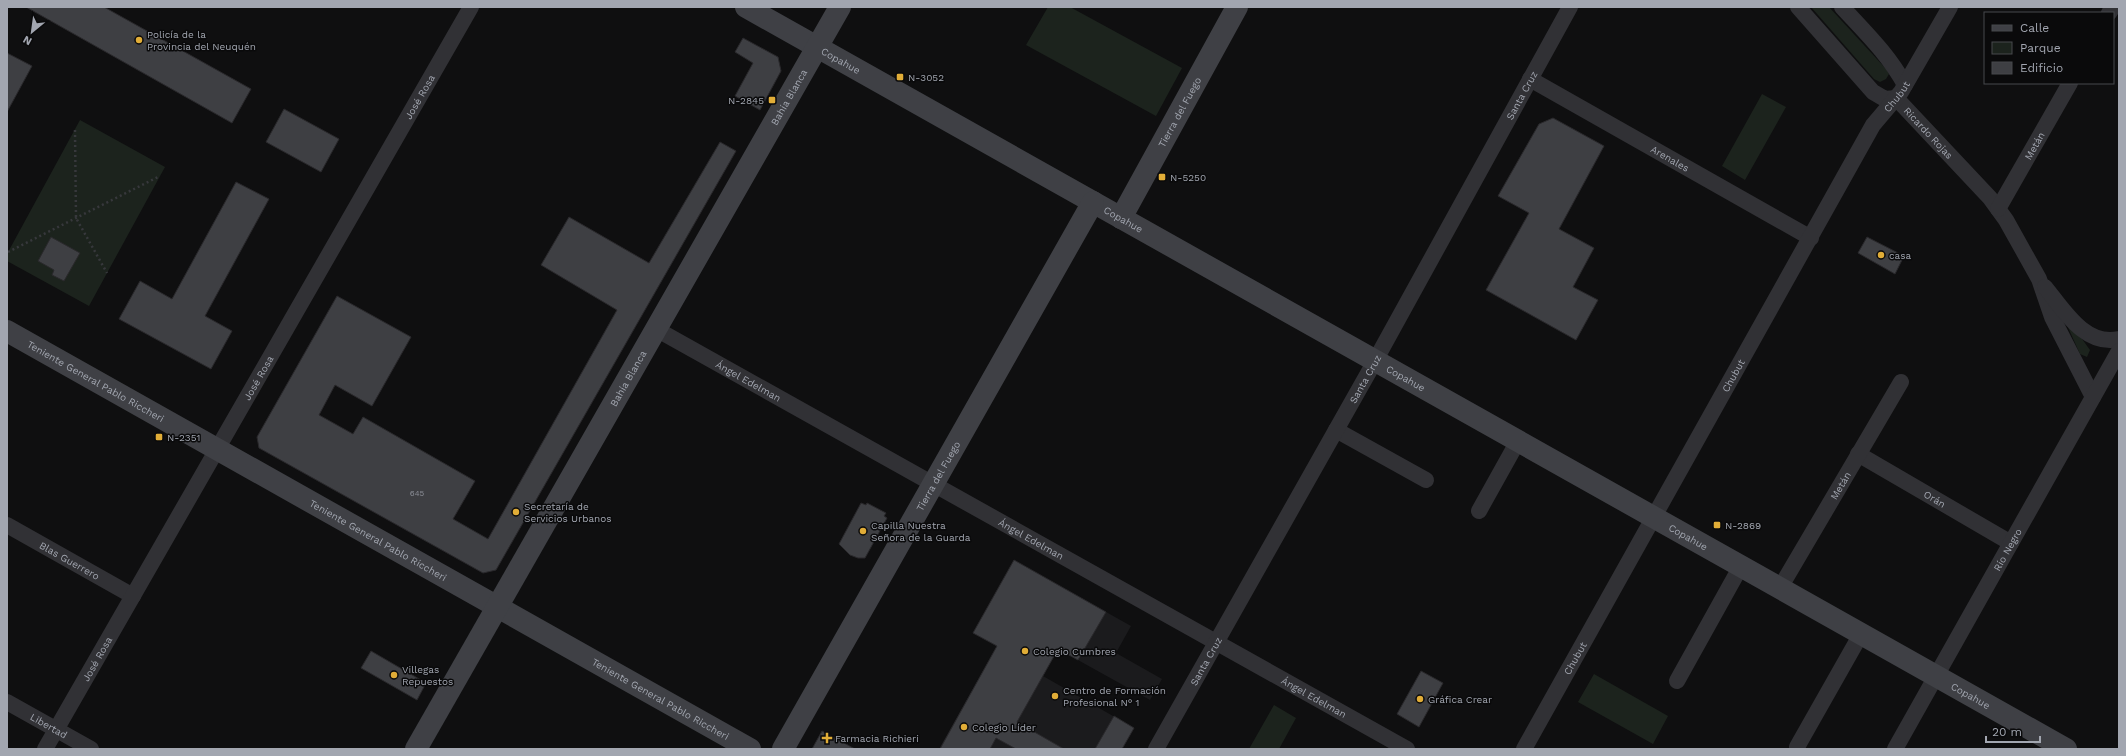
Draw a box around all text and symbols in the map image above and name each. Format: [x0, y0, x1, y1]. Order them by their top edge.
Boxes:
north arrow [12, 12, 52, 52]
legend [1984, 12, 2114, 84]
text: Calle [2020, 21, 2049, 35]
place label: Policía de la Provincia del Neuquén [147, 29, 256, 52]
text: N [21, 33, 34, 48]
marker: Policía de la Provincia del Neuquén [134, 35, 144, 45]
text: Parque [2020, 41, 2061, 55]
street label: Copahue [820, 45, 863, 76]
text: Edificio [2020, 61, 2063, 75]
street label: Bahía Blanca [768, 67, 809, 127]
street label: Santa Cruz [1504, 69, 1539, 121]
street label: José Rosa [402, 72, 437, 121]
marker: N-3052 [895, 72, 905, 82]
place label: N-3052 [908, 72, 944, 83]
street label: Tierra del Fuego [1156, 75, 1203, 149]
street label: Chubut [1881, 78, 1912, 114]
place label: N-2845 [728, 95, 764, 106]
marker: N-2845 [767, 95, 777, 105]
street label: Ricardo Rojas [1902, 105, 1955, 161]
street label: Metán [2022, 130, 2046, 161]
street label: Arenales [1649, 143, 1691, 173]
marker: N-5250 [1157, 172, 1167, 182]
place label: N-5250 [1170, 172, 1206, 183]
street label: Copahue [1102, 204, 1145, 235]
marker: casa [1876, 250, 1886, 260]
place label: casa [1889, 250, 1912, 261]
street label: Teniente General Pablo Riccheri [25, 338, 166, 424]
street label: Bahía Blanca [608, 348, 648, 408]
street label: José Rosa [241, 353, 275, 402]
street label: Santa Cruz [1347, 353, 1383, 405]
street label: Chubut [1719, 356, 1747, 394]
street label: Ángel Edelman [714, 358, 783, 403]
street label: Copahue [1384, 363, 1428, 393]
marker: N-2351 [154, 432, 164, 442]
place label: N-2351 [167, 432, 200, 443]
street label: Tierra del Fuego [914, 439, 962, 513]
street label: Metán [1828, 470, 1853, 501]
street label: Orán [1922, 488, 1948, 509]
house number: 645 [410, 489, 425, 498]
street label: Teniente General Pablo Riccheri [308, 497, 449, 583]
place label: Secretaría de Servicios Urbanos [524, 501, 612, 524]
marker: Secretaría de Servicios Urbanos [511, 507, 521, 517]
street label: Ángel Edelman [997, 516, 1066, 561]
place label: Capilla Nuestra Señora de la Guarda [871, 520, 971, 543]
marker: N-2869 [1712, 520, 1722, 530]
place label: N-2869 [1725, 520, 1761, 531]
street label: Copahue [1667, 521, 1710, 552]
marker: Capilla Nuestra Señora de la Guarda [858, 526, 868, 536]
street label: Río Negro [1991, 526, 2024, 573]
street label: Blas Guerrero [38, 539, 102, 582]
street label: José Rosa [80, 634, 114, 683]
street label: Santa Cruz [1188, 635, 1224, 687]
street label: Chubut [1561, 639, 1589, 677]
marker: Colegio Cumbres [1020, 646, 1030, 656]
place label: Colegio Cumbres [1033, 646, 1116, 657]
street label: Teniente General Pablo Riccheri [590, 656, 731, 742]
place label: Villegas Repuestos [402, 664, 453, 687]
marker: Villegas Repuestos [389, 670, 399, 680]
street label: Ángel Edelman [1280, 674, 1349, 720]
street label: Copahue [1949, 680, 1992, 711]
place label: Centro de Formación Profesional N° 1 [1063, 685, 1166, 708]
marker: Centro de Formación Profesional N° 1 [1050, 691, 1060, 701]
marker: Gráfica Crear [1415, 694, 1425, 704]
place label: Gráfica Crear [1428, 694, 1492, 705]
street label: Libertad [28, 711, 69, 740]
scale bar [1986, 718, 2040, 744]
marker: Colegio Líder [959, 722, 969, 732]
place label: Colegio Líder [972, 722, 1036, 733]
text: 20 m [1992, 725, 2022, 739]
marker: Farmacia Richieri [822, 733, 832, 743]
place label: Farmacia Richieri [835, 733, 919, 744]

